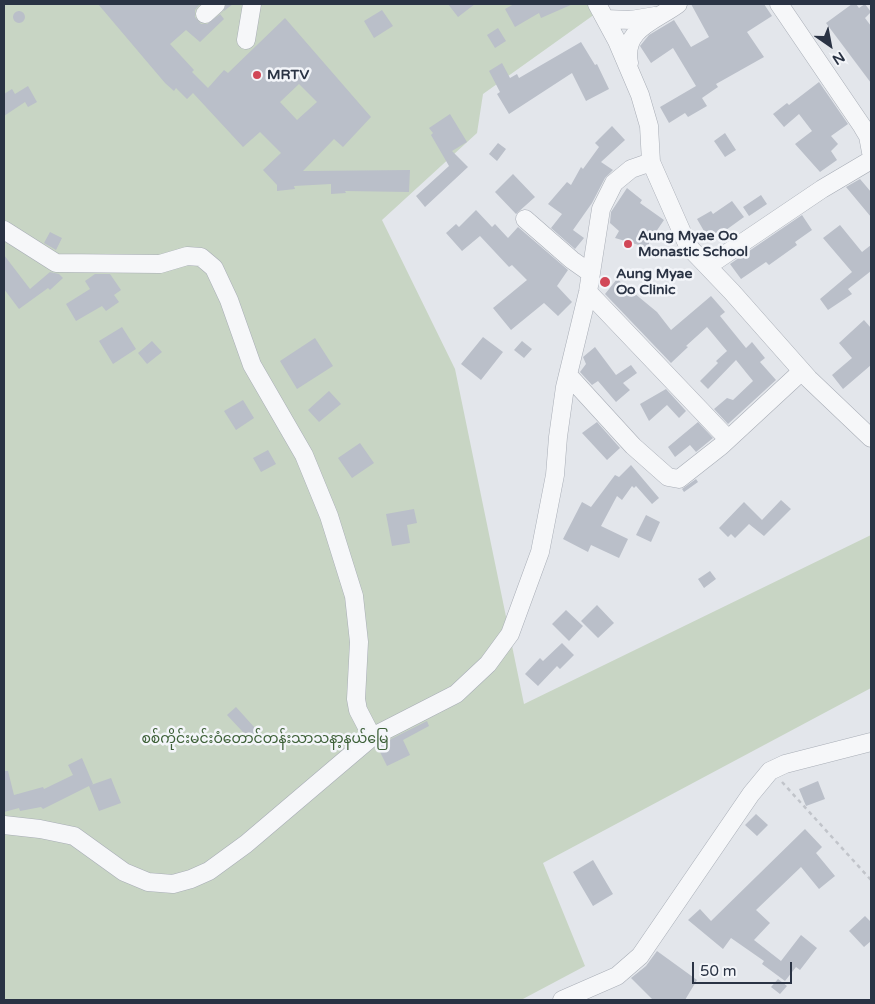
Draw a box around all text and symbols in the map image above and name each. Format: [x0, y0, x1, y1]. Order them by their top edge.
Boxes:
north arrow [805, 20, 855, 70]
text: N [829, 48, 848, 68]
place label: MRTV [267, 67, 309, 83]
marker: MRTV [251, 69, 263, 81]
place label: Aung Myae Oo Monastic School [638, 228, 748, 260]
marker: Aung Myae Oo Monastic School [622, 238, 634, 250]
place label: Aung Myae Oo Clinic [616, 266, 692, 298]
marker: Aung Myae Oo Clinic [598, 275, 612, 289]
park label: စစ်ကိုင်းမင်းဝံတောင်တန်းသာသနာ့နယ်မြေ [141, 731, 389, 747]
scale bar [695, 952, 795, 984]
text: 50 m [700, 962, 737, 980]

